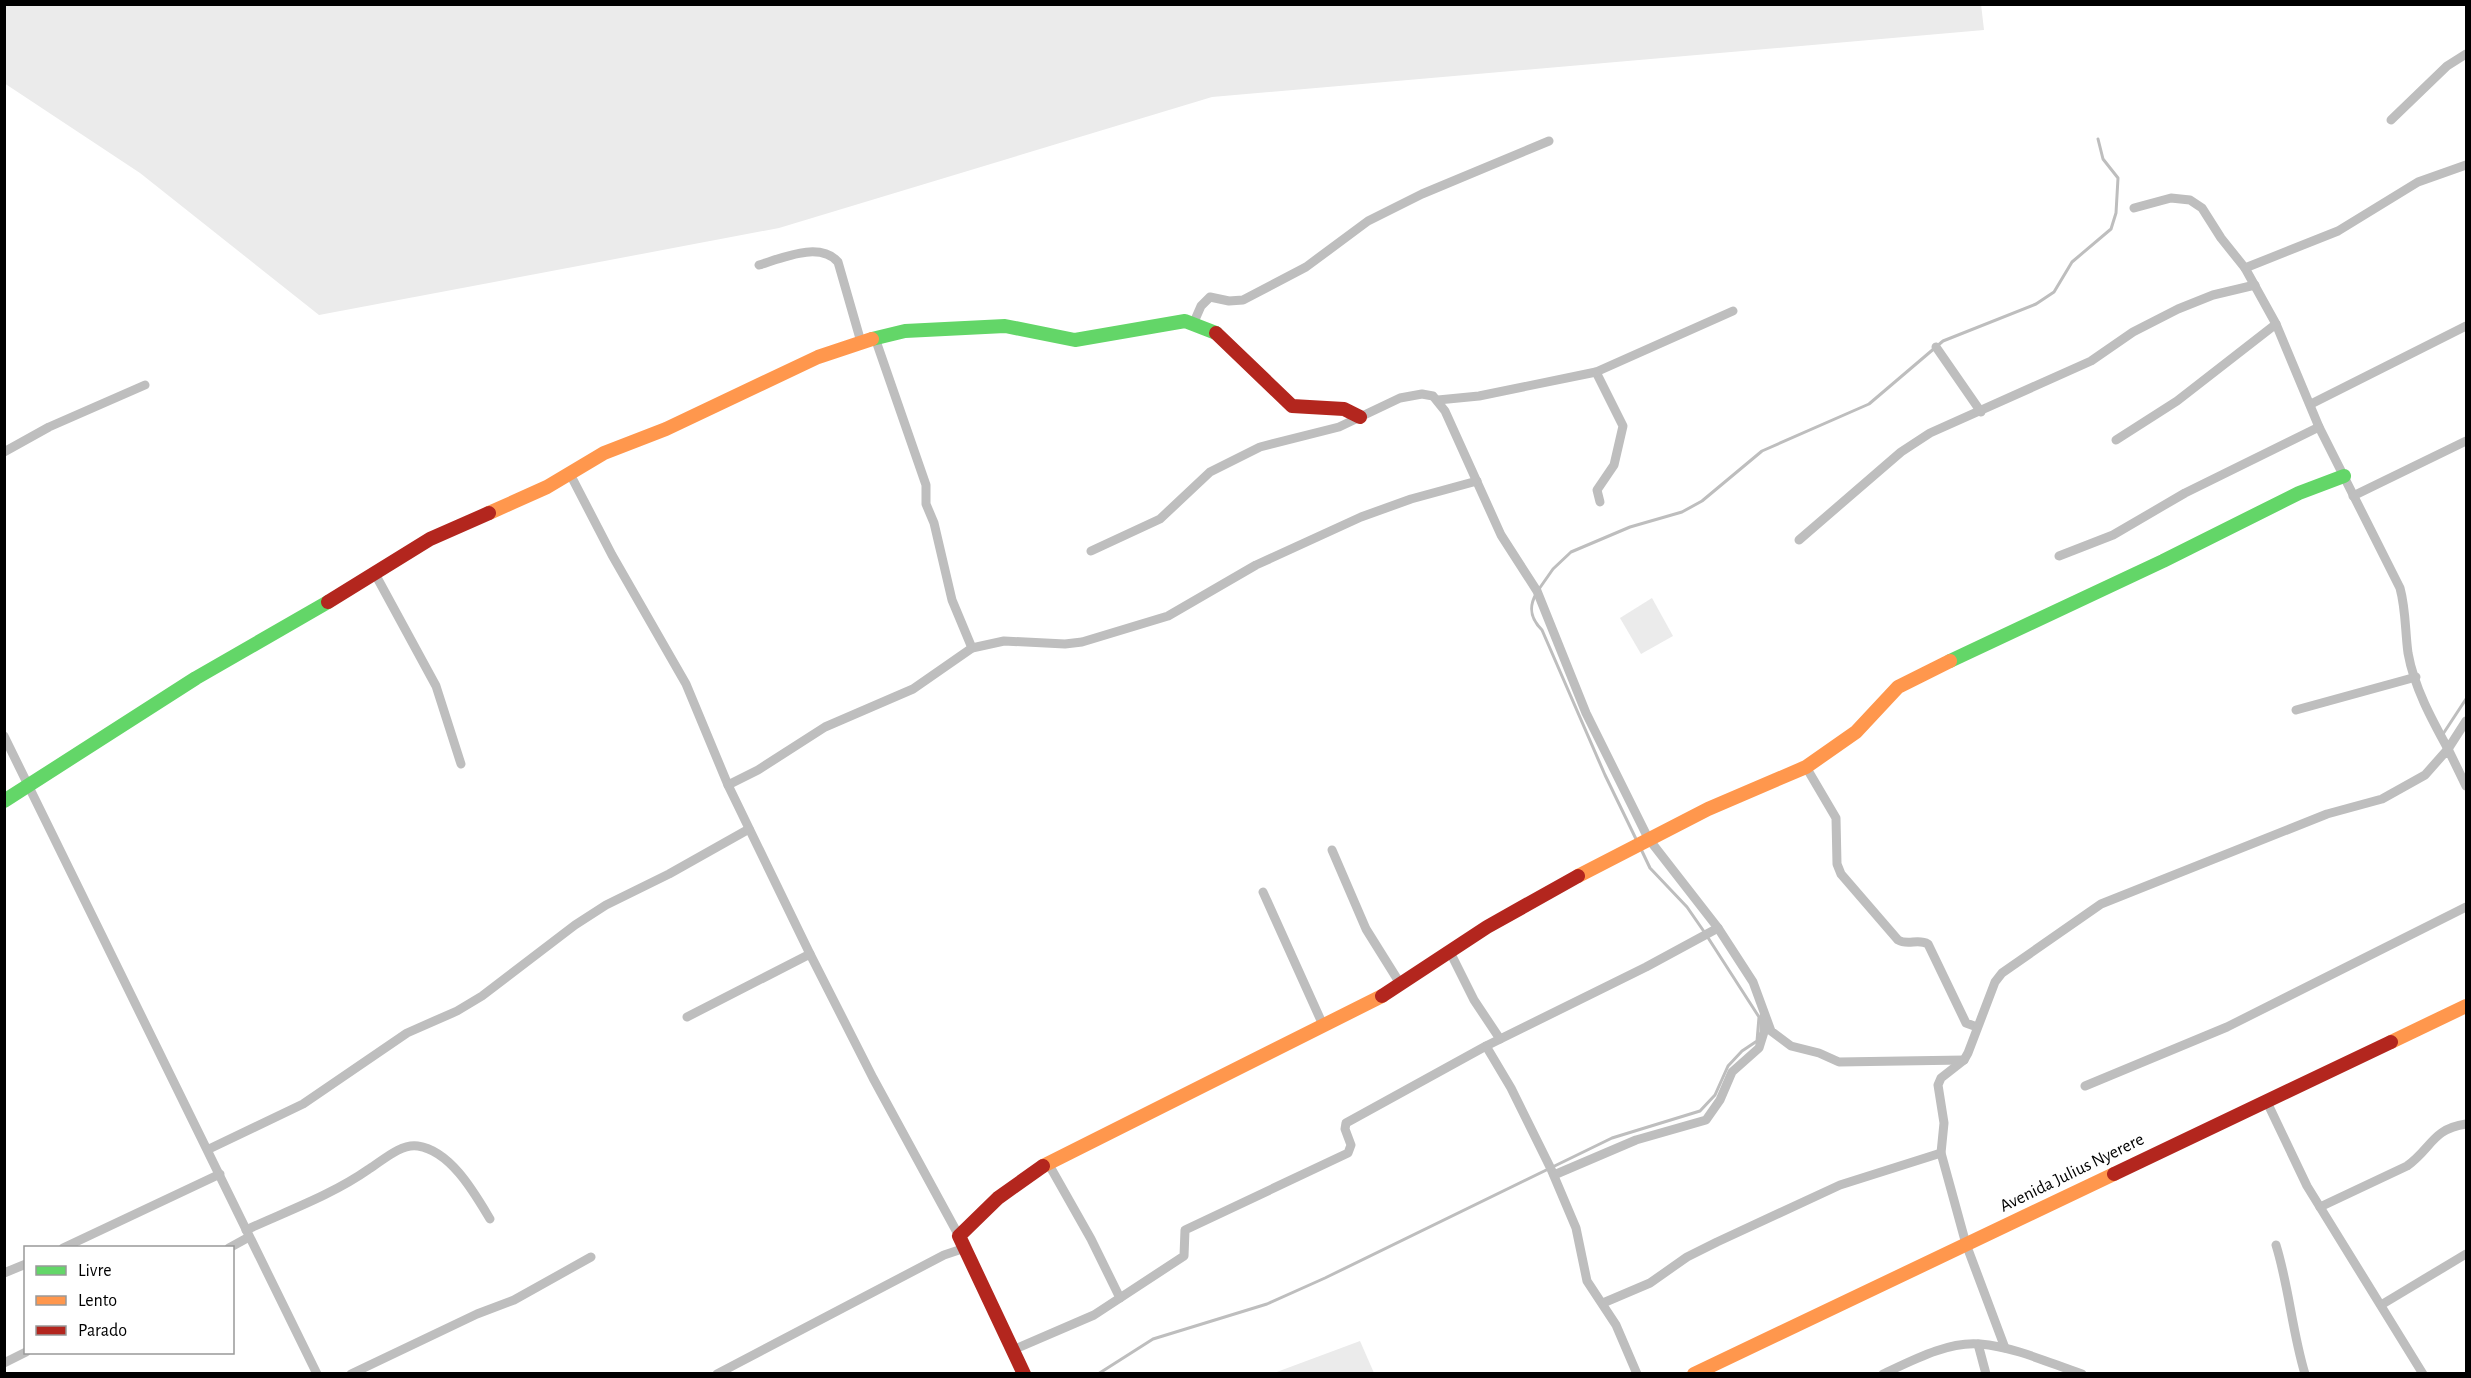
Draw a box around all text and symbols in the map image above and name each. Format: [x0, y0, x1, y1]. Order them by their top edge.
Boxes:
street label: Avenida Julius Nyerere [1997, 1130, 2147, 1216]
legend [24, 1246, 234, 1354]
text: Livre [78, 1262, 112, 1280]
text: Lento [78, 1292, 117, 1310]
text: Parado [78, 1322, 127, 1340]

